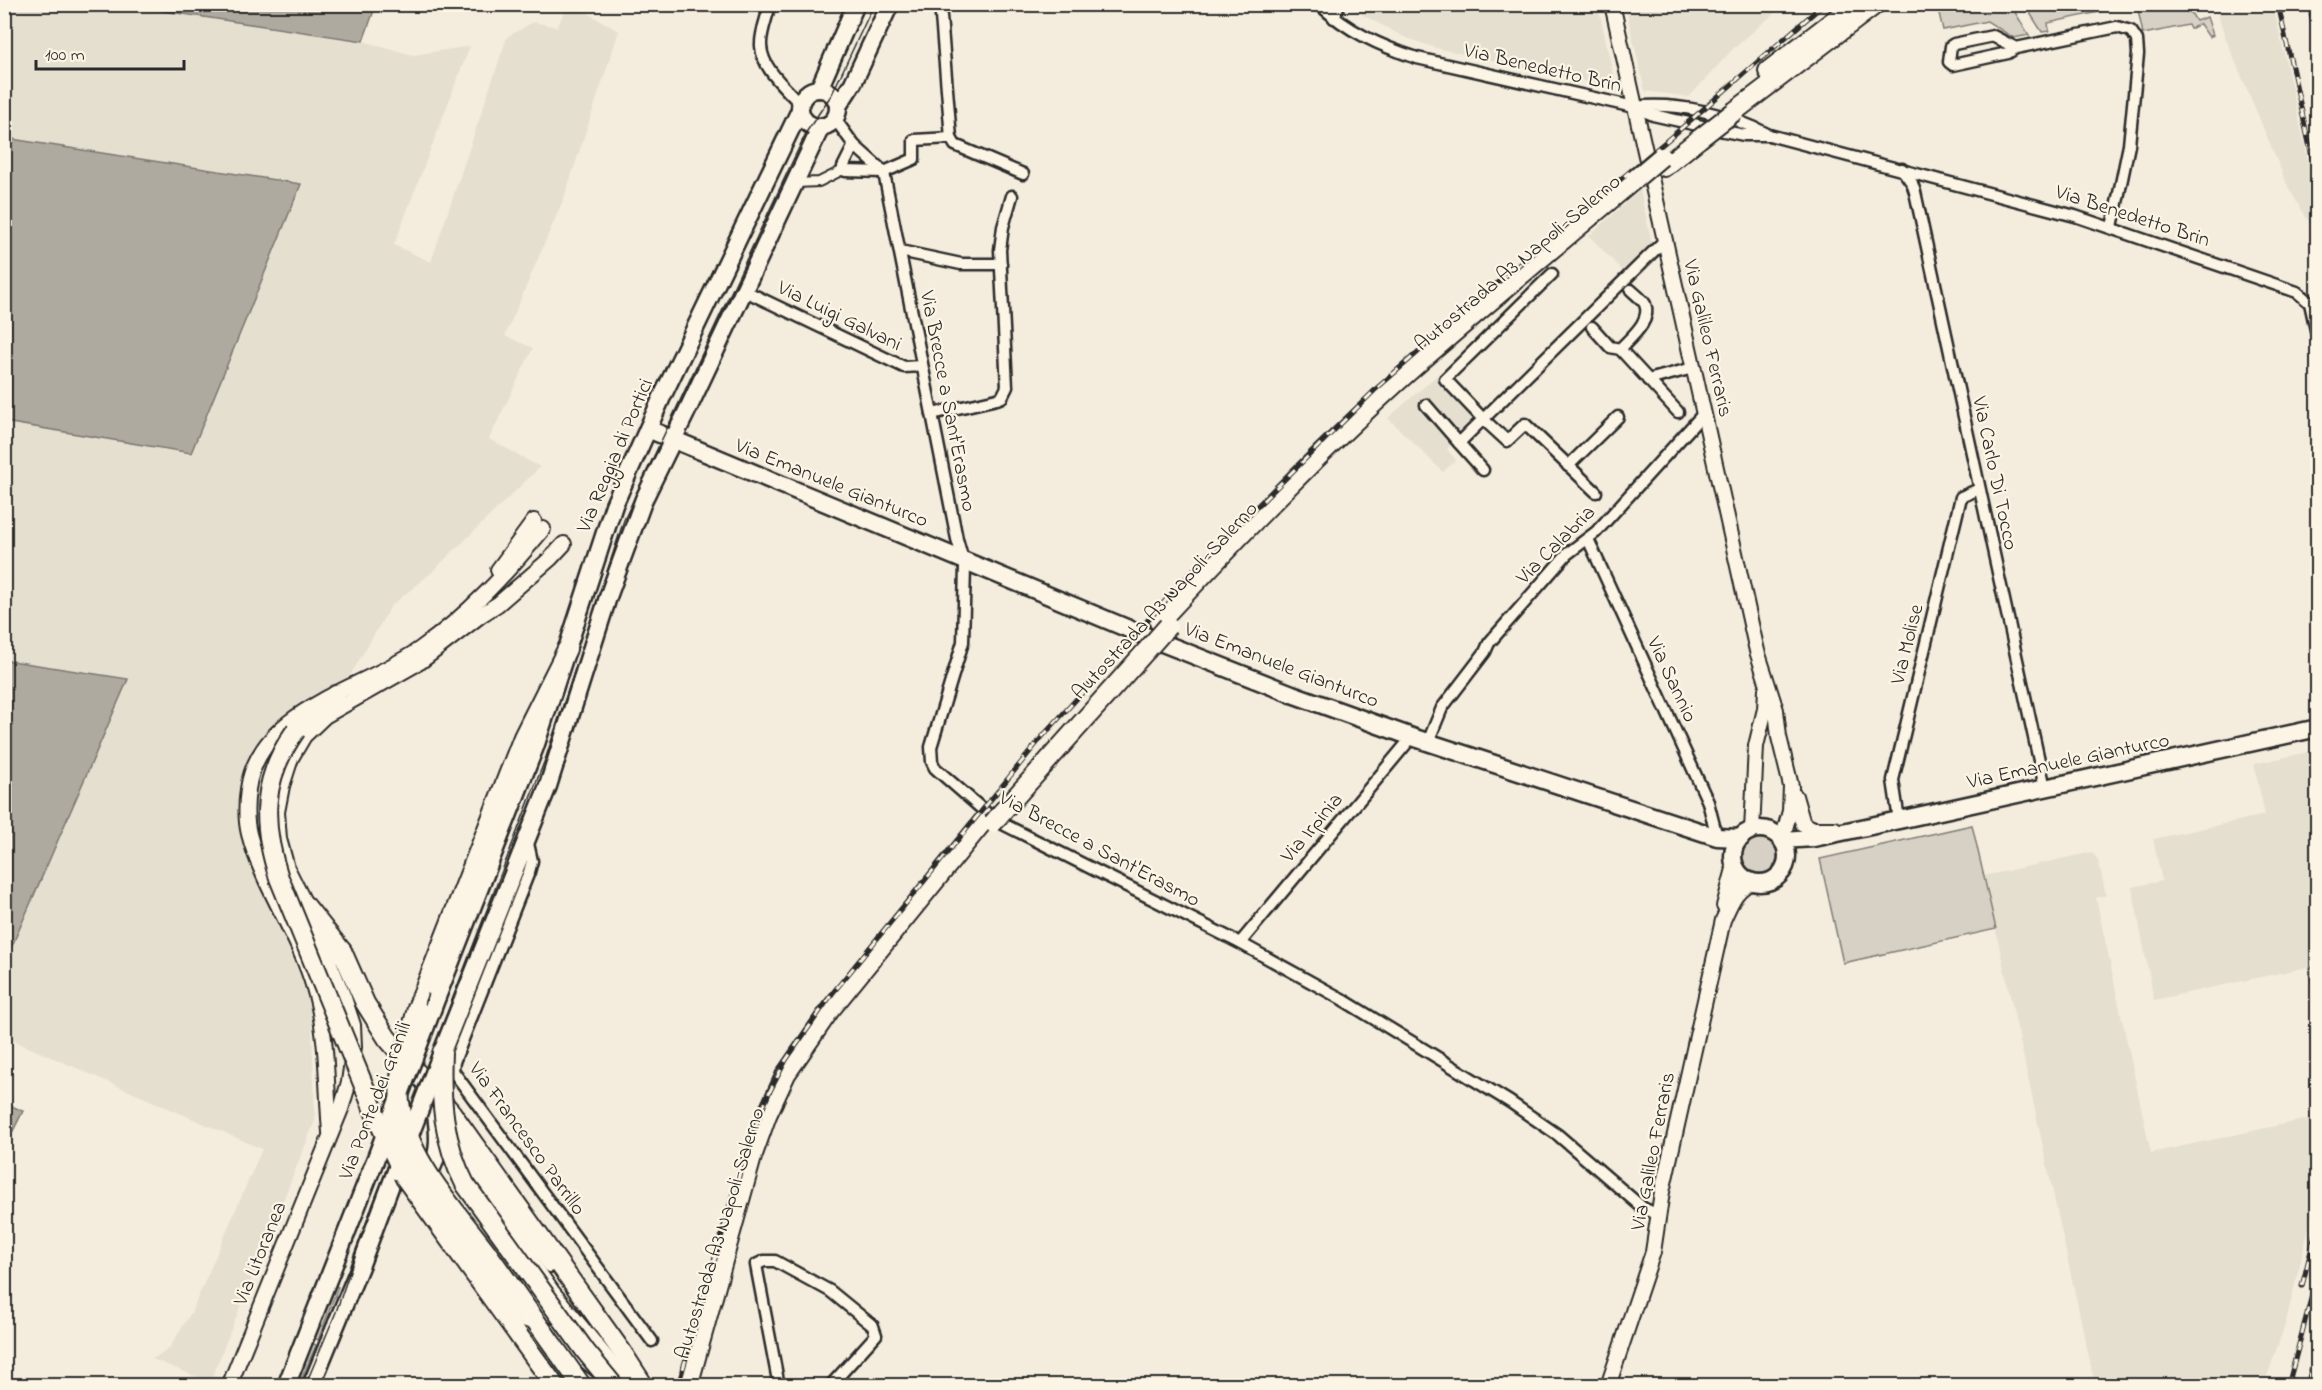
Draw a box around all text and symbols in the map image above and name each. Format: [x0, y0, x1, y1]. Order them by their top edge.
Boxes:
scale bar [36, 33, 184, 71]
street label: Via Benedetto Brin [1460, 36, 1624, 102]
text: 100 m [45, 43, 85, 69]
street label: Autostrada A3 Napoli-Salerno [1408, 168, 1628, 359]
street label: Via Benedetto Brin [2050, 177, 2214, 256]
street label: Via Galileo Ferraris [1674, 256, 1740, 420]
street label: Via Luigi Galvani [770, 273, 906, 362]
street label: Via Brecce a Sant'Erasmo [911, 288, 983, 514]
street label: Via Reggia di Portici [569, 374, 664, 539]
street label: Via Carlo Di Tocco [1963, 393, 2025, 553]
street label: Via Emanuele Gianturco [729, 431, 932, 536]
street label: Autostrada A3 Napoli-Salerno [1065, 495, 1266, 707]
street label: Via Calabria [1509, 499, 1603, 593]
street label: Via Molise [1883, 601, 1933, 689]
street label: Via Emanuele Gianturco [1179, 615, 1383, 717]
street label: Via Sannio [1638, 631, 1704, 728]
street label: Via Emanuele Gianturco [1964, 726, 2172, 798]
street label: Via Brecce a Sant'Erasmo [992, 783, 1205, 916]
street label: Via Irpinia [1274, 787, 1351, 871]
street label: Via Ponte dei Granili [331, 1017, 420, 1185]
street label: Via Francesco Parrillo [460, 1055, 592, 1222]
street label: Via Galileo Ferraris [1624, 1070, 1684, 1234]
street label: Autostrada A3 Napoli-Salerno [668, 1104, 774, 1363]
street label: Via Litoranea [226, 1197, 295, 1311]

